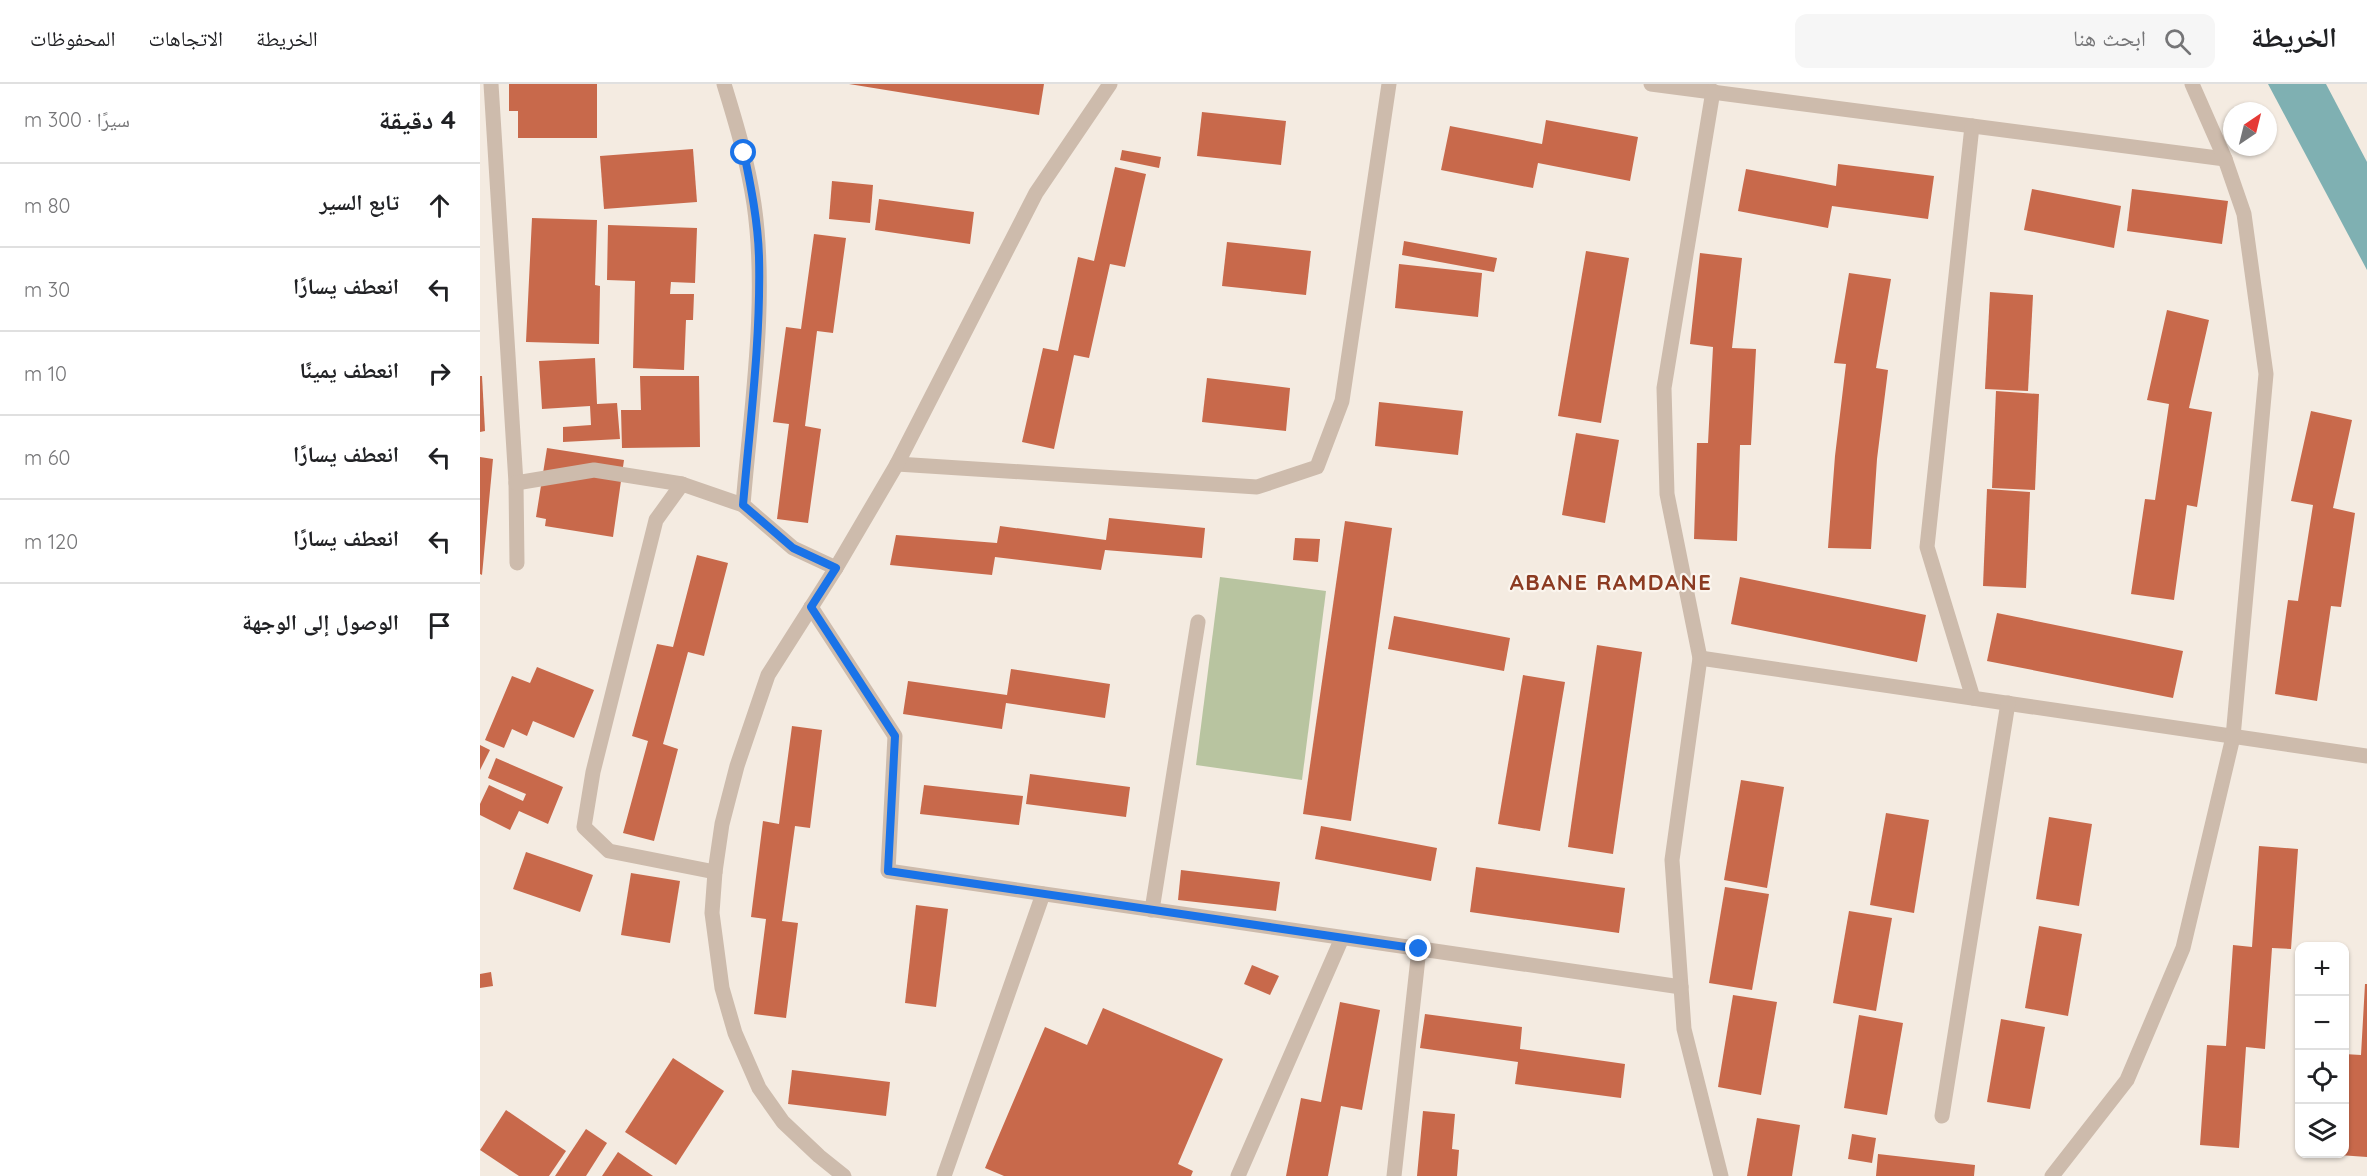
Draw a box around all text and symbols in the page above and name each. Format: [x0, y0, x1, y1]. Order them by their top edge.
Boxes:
search box [1795, 14, 2215, 68]
text: الخريطة [2251, 19, 2337, 54]
text: ابحث هنا [2073, 24, 2146, 52]
text: المحفوظات [30, 25, 115, 51]
text: الاتجاهات [148, 25, 223, 51]
text: الخريطة [256, 25, 318, 51]
icon: search [2161, 25, 2194, 58]
north arrow [2223, 102, 2277, 156]
text: 4 دقيقة [379, 103, 456, 136]
text: سيرًا · 300 m [24, 107, 130, 132]
route start [730, 139, 756, 165]
text: تابع السير [319, 188, 399, 216]
icon: ahead [423, 189, 456, 222]
text: 80 m [24, 193, 70, 218]
text: انعطف يسارًا [293, 272, 399, 300]
icon: left [423, 273, 456, 306]
text: 30 m [24, 277, 70, 302]
text: انعطف يمينًا [300, 356, 399, 384]
icon: right [423, 357, 456, 390]
text: 10 m [24, 361, 67, 386]
text: انعطف يسارًا [293, 440, 399, 468]
icon: left [423, 441, 456, 474]
text: 60 m [24, 445, 70, 470]
text: انعطف يسارًا [293, 524, 399, 552]
icon: left [423, 525, 456, 558]
text: 120 m [24, 529, 78, 554]
district label: ABANE RAMDANE [1510, 568, 1712, 596]
text: الوصول إلى الوجهة [242, 608, 399, 636]
icon: arrive [423, 609, 456, 642]
route end [1405, 935, 1431, 961]
map controls [2295, 942, 2349, 1158]
button: + [2295, 942, 2349, 996]
button: − [2295, 996, 2349, 1050]
button: locate [2295, 1050, 2349, 1104]
button: layers [2295, 1104, 2349, 1158]

